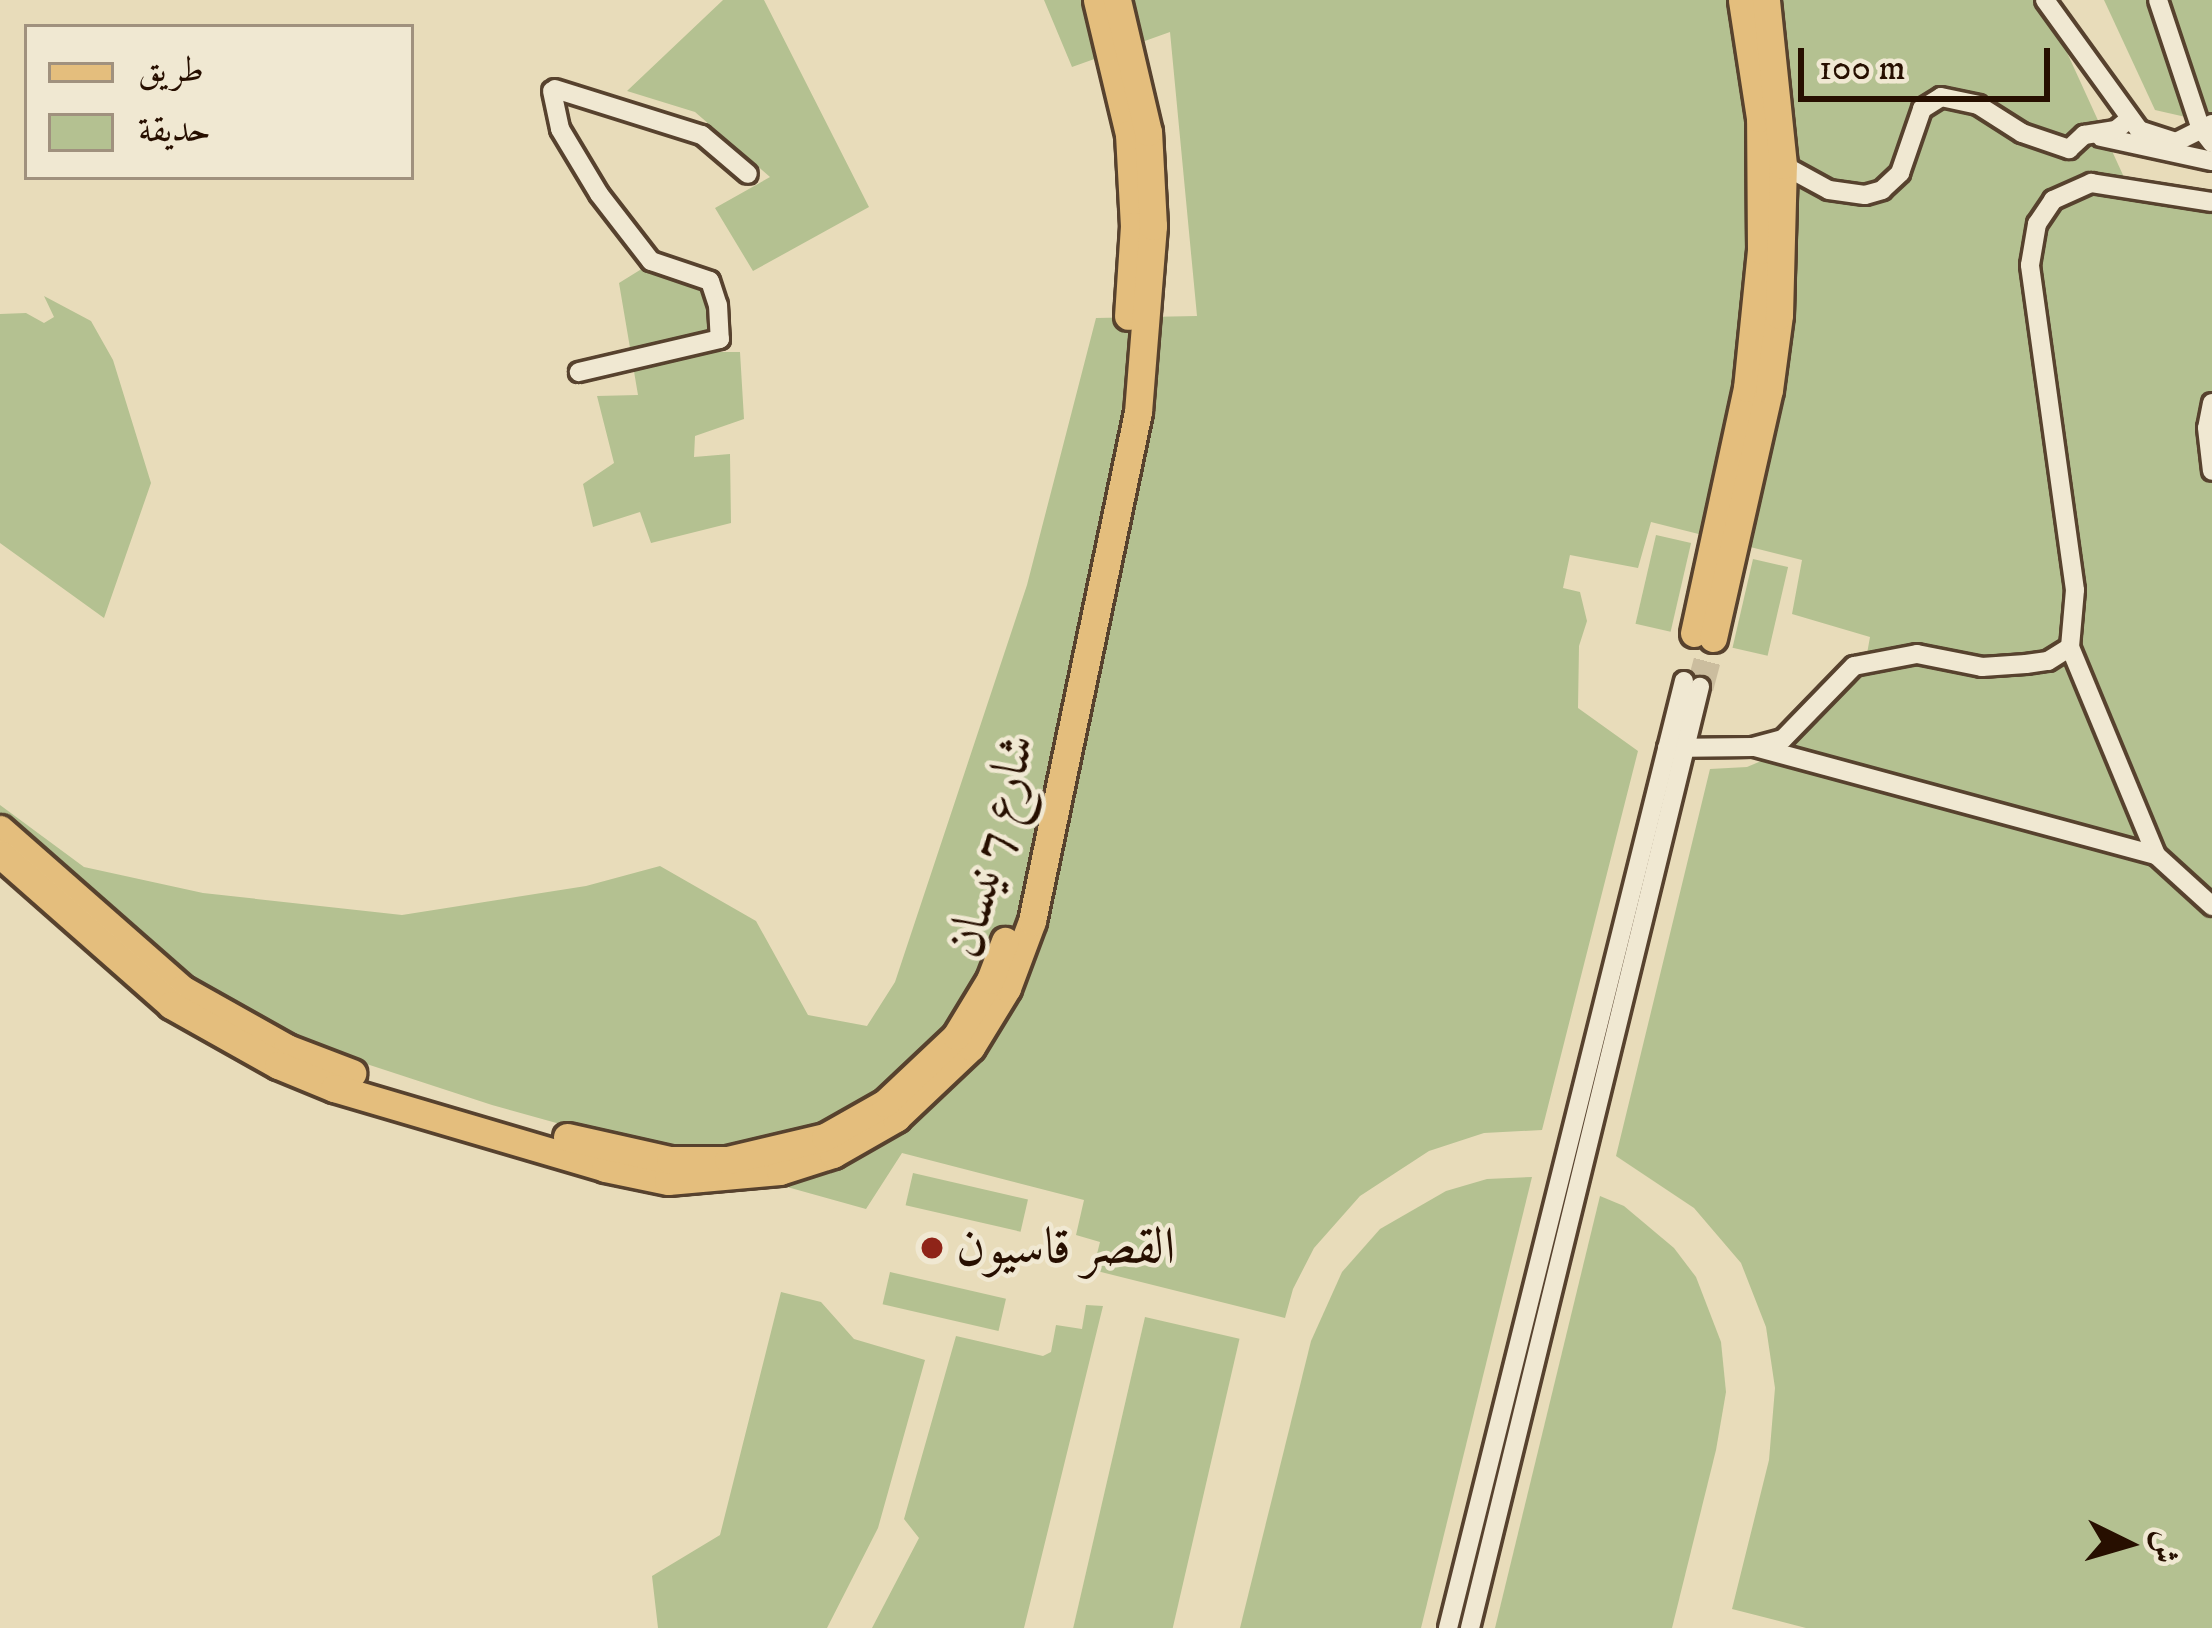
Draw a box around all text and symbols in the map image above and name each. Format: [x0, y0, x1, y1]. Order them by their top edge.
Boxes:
legend [24, 24, 414, 180]
scale bar [1804, 24, 2056, 98]
text: 100 m [1819, 46, 1906, 91]
text: طريق [138, 48, 204, 93]
text: حديقة [138, 108, 211, 153]
street label: شارع 7 نيسان [935, 728, 1049, 964]
place label: القصر قاسيون [956, 1217, 1175, 1279]
marker: القصر قاسيون [919, 1235, 945, 1261]
north arrow [2068, 1484, 2188, 1604]
text: ش [2143, 1529, 2186, 1565]

